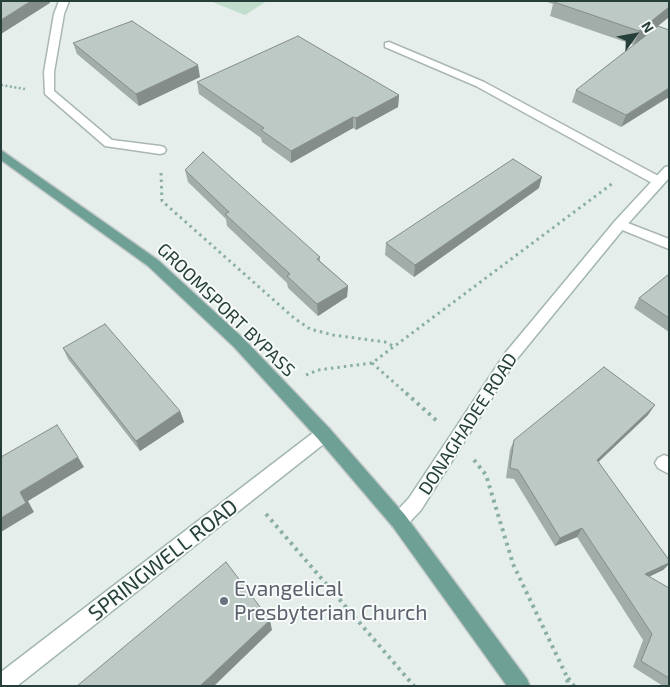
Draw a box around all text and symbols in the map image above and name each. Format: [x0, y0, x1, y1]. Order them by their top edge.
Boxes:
north arrow [610, 10, 660, 60]
text: N [638, 18, 658, 36]
street label: GROOMSPORT BYPASS [153, 239, 299, 381]
street label: DONAGHADEE ROAD [414, 349, 522, 499]
street label: SPRINGWELL ROAD [83, 494, 243, 626]
place label: Evangelical Presbyterian Church [234, 576, 428, 626]
marker: Evangelical Presbyterian Church [218, 595, 230, 607]

